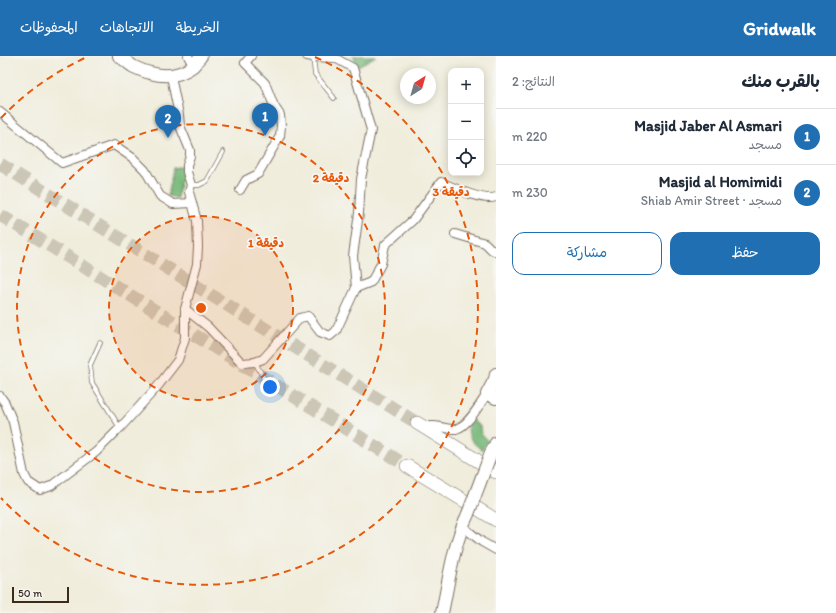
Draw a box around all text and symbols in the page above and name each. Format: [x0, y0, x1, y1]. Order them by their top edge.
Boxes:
text: Gridwalk [743, 17, 816, 40]
text: المحفوظات [20, 19, 78, 36]
text: الاتجاهات [100, 19, 154, 36]
text: الخريطة [176, 19, 219, 36]
north arrow [400, 68, 436, 104]
map controls [448, 68, 484, 176]
button: + [448, 68, 484, 104]
text: بالقرب منك [742, 71, 820, 91]
text: النتائج: 2 [512, 74, 555, 89]
pin: 1 [252, 103, 278, 136]
button: − [448, 104, 484, 140]
pin: 2 [155, 105, 181, 138]
text: Masjid Jaber Al Asmari [634, 117, 782, 135]
text: 220 m [512, 129, 548, 144]
text: 1 [804, 129, 810, 144]
text: مسجد [749, 137, 782, 152]
button: locate [448, 140, 484, 176]
text: 2 دقيقة [313, 171, 350, 185]
text: Masjid al Homimidi [659, 173, 782, 191]
text: 3 دقيقة [433, 185, 470, 199]
text: 230 m [512, 185, 548, 200]
text: 2 [804, 185, 810, 200]
text: مسجد · Shiab Amir Street [641, 193, 782, 208]
button: مشاركة [512, 232, 662, 275]
button: حفظ [670, 232, 820, 275]
text: 1 دقيقة [248, 236, 284, 250]
centre of rings [194, 301, 208, 315]
your location [260, 377, 280, 397]
scale bar [12, 585, 69, 604]
text: 50 m [18, 587, 42, 600]

